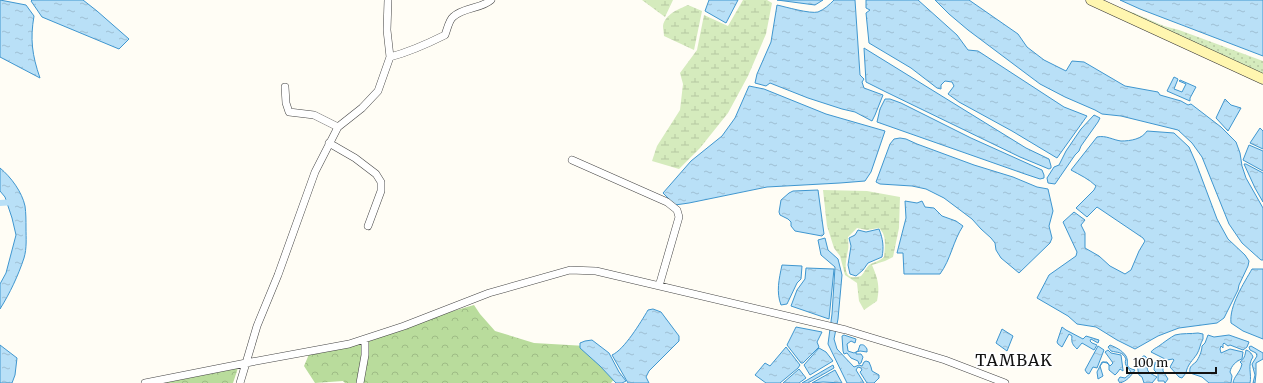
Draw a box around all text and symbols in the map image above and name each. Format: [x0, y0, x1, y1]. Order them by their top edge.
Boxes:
scale bar [1127, 349, 1216, 375]
district label: TAMBAK [975, 350, 1053, 370]
text: 100 m [1133, 355, 1168, 370]

